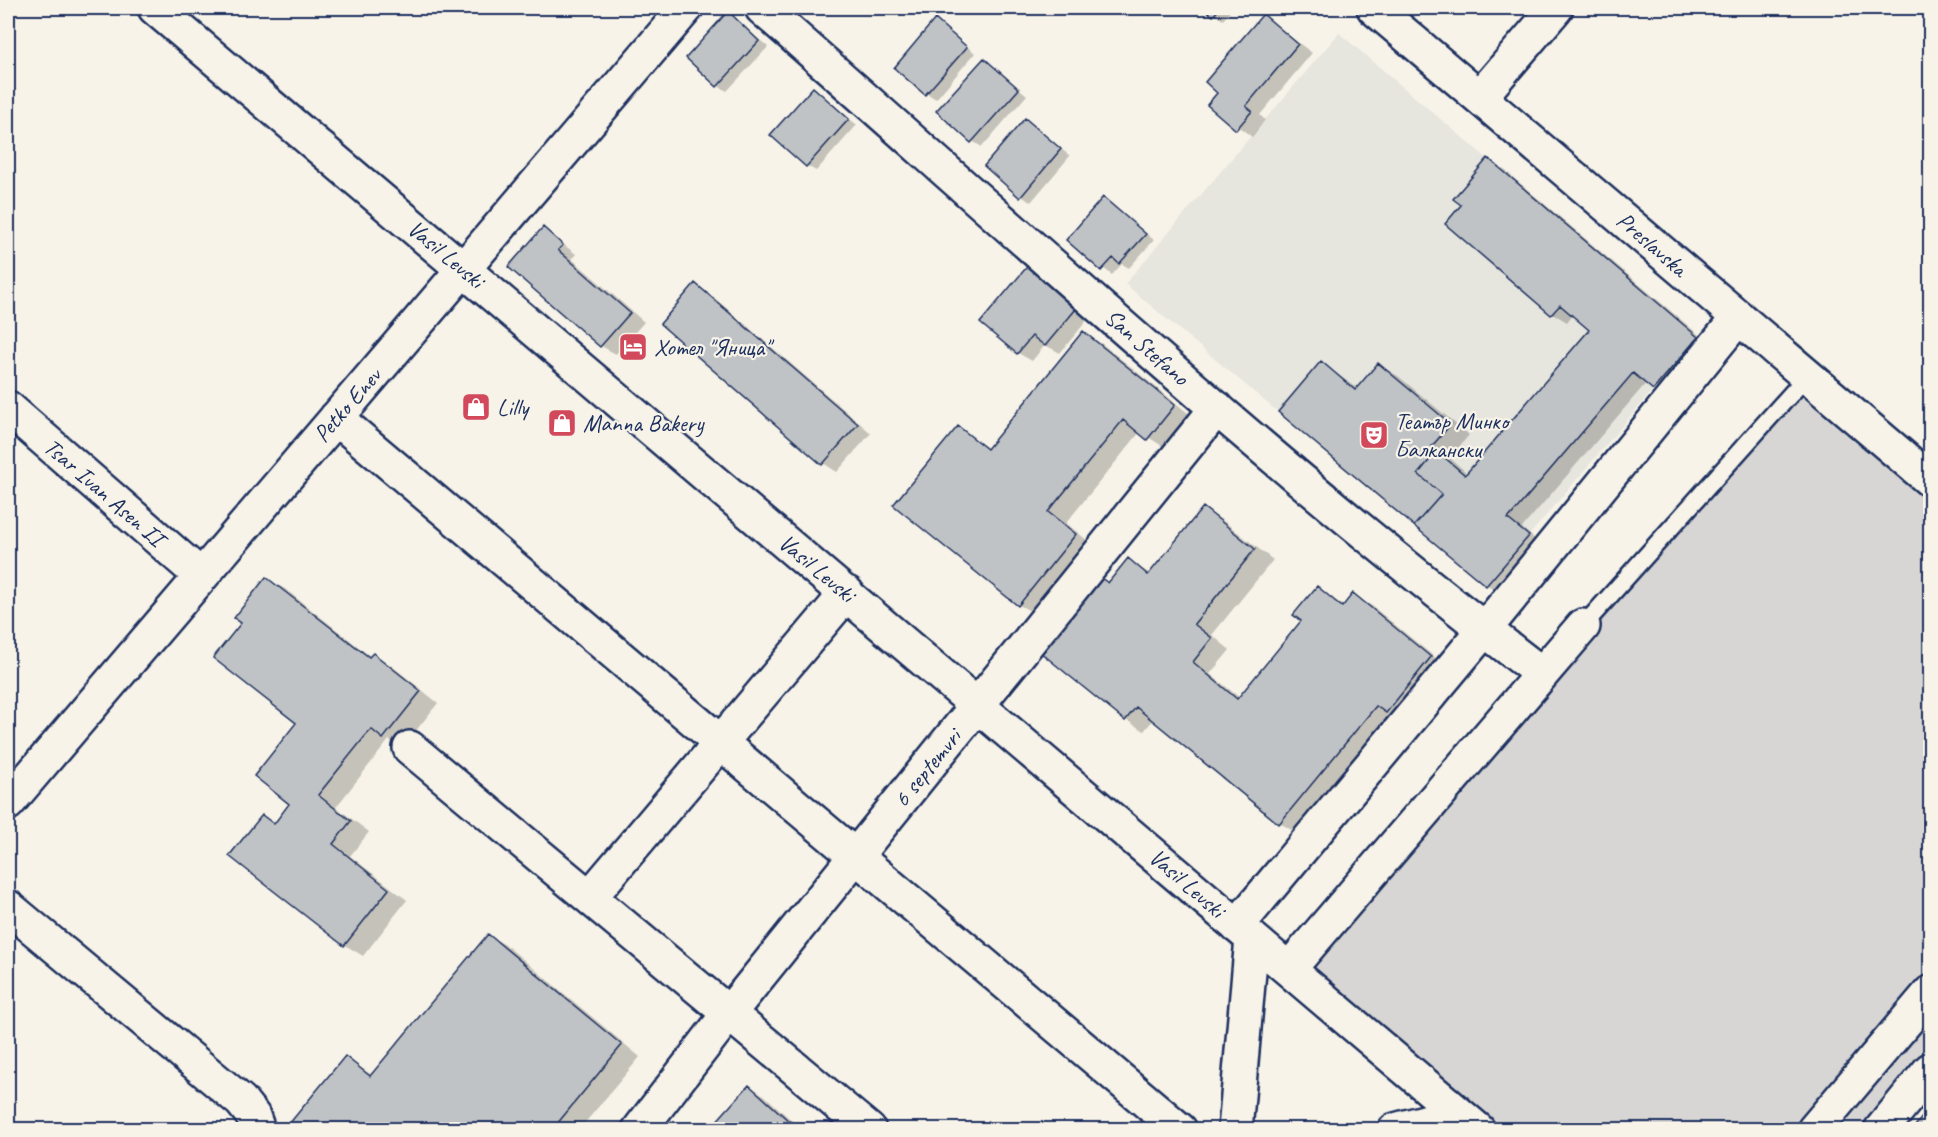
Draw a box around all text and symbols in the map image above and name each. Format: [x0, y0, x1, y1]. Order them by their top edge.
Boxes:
street label: Preslavska [1610, 205, 1695, 284]
street label: Vasil Levski [402, 213, 492, 296]
street label: San Stefano [1099, 302, 1196, 393]
hotel icon: Хотел "Яница" [617, 331, 649, 363]
place label: Хотел "Яница" [654, 332, 775, 362]
street label: Petko Enev [307, 360, 389, 448]
shop icon: Lilly [460, 391, 492, 423]
place label: Lilly [497, 392, 530, 422]
place label: Театър Минко Балкански [1395, 406, 1511, 464]
shop icon: Manna Bakery [546, 407, 578, 439]
place label: Manna Bakery [583, 408, 705, 438]
theatre icon: Театър Минко Балкански [1358, 419, 1390, 451]
street label: Tsar Ivan Asen II [38, 432, 174, 556]
street label: Vasil Levski [773, 527, 863, 610]
street label: 6 septemvri [886, 720, 970, 813]
street label: Vasil Levski [1143, 842, 1233, 926]

